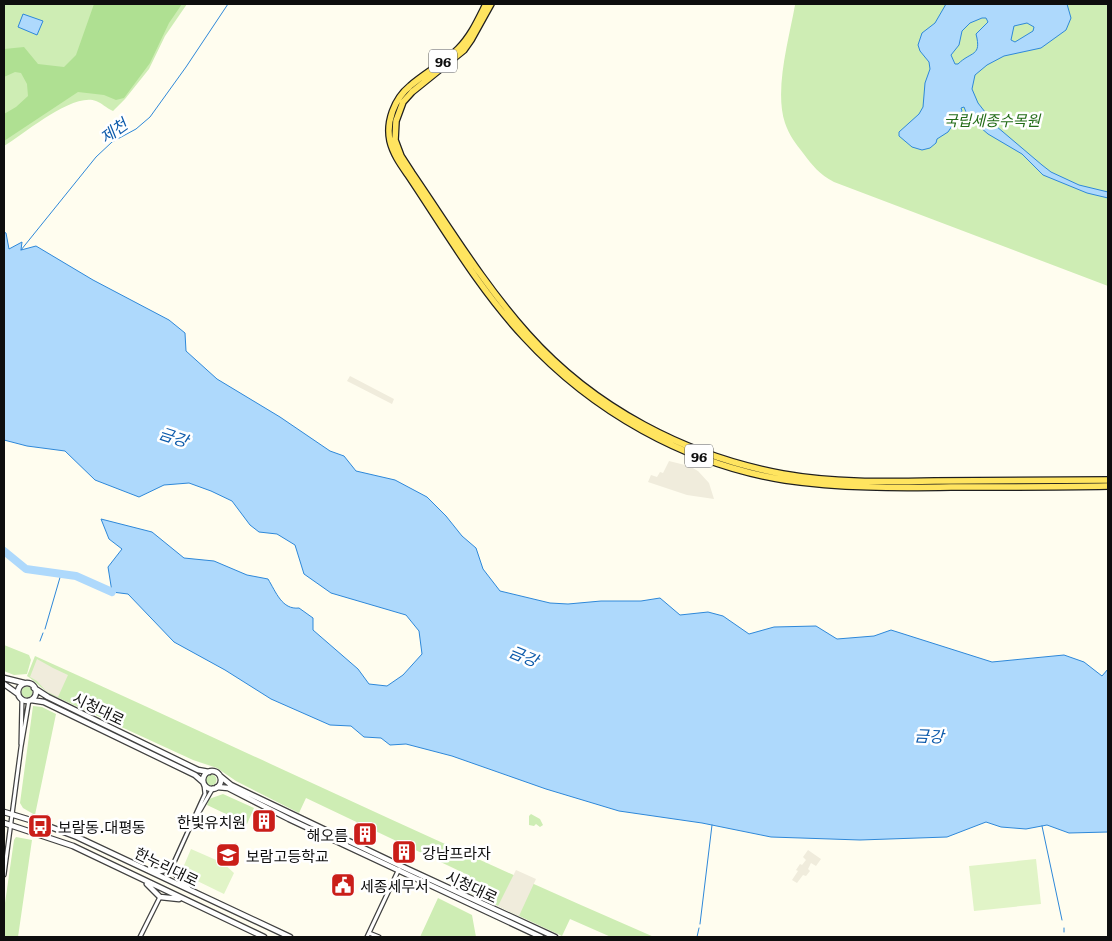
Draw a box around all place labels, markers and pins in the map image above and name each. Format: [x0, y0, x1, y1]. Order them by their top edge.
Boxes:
building icon: 한빛유치원 [251, 808, 277, 834]
place label: 한빛유치원 [177, 810, 246, 833]
bus stop icon: 보람동.대평동 [27, 813, 53, 839]
place label: 보람동.대평동 [58, 815, 146, 838]
building icon: 해오름 [352, 821, 378, 847]
place label: 해오름 [307, 823, 348, 846]
building icon: 강남프라자 [391, 839, 417, 865]
place label: 강남프라자 [422, 841, 491, 864]
school or university icon: 보람고등학교 [215, 842, 241, 868]
place label: 보람고등학교 [246, 844, 329, 867]
public building icon: 세종세무서 [330, 872, 356, 898]
place label: 세종세무서 [360, 874, 429, 897]

